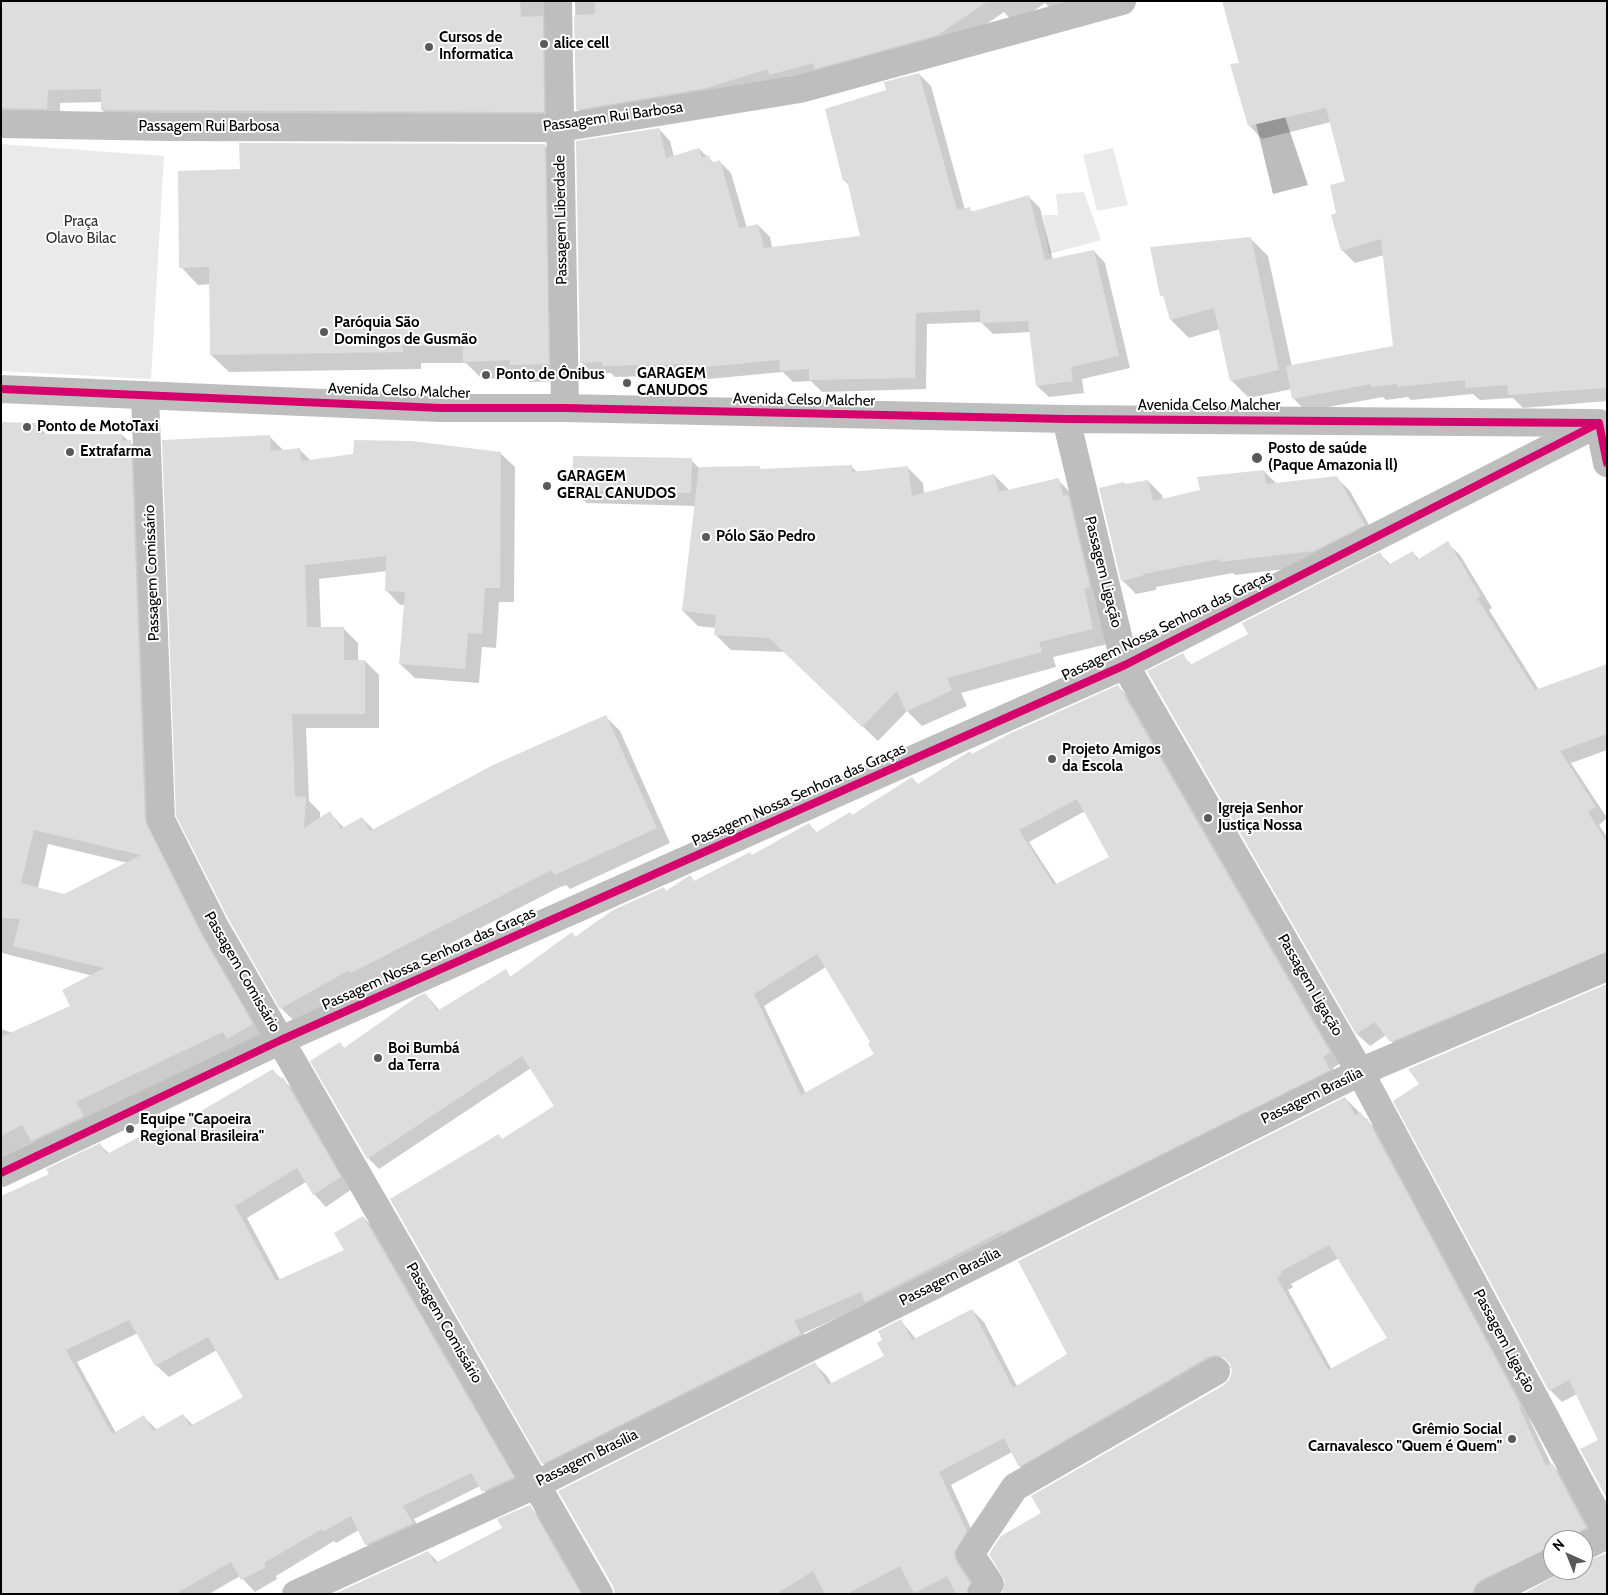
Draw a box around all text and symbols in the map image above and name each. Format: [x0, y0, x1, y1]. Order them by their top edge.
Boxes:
place label: Cursos de Informatica [439, 29, 513, 64]
place label: alice cell [554, 35, 609, 53]
marker: alice cell [538, 38, 550, 50]
marker: Cursos de Informatica [423, 41, 435, 53]
street label: Passagem Rui Barbosa [542, 98, 684, 136]
street label: Passagem Rui Barbosa [138, 118, 280, 136]
street label: Passagem Liberdade [551, 155, 571, 285]
park label: Praça Olavo Bilac [46, 213, 116, 248]
place label: Paróquia São Domingos de Gusmão [334, 314, 477, 349]
marker: Paróquia São Domingos de Gusmão [318, 326, 330, 338]
place label: GARAGEM CANUDOS [637, 365, 708, 400]
place label: Ponto de Ônibus [496, 366, 605, 384]
marker: Ponto de Ônibus [480, 369, 492, 381]
marker: GARAGEM CANUDOS [621, 377, 633, 389]
street label: Avenida Celso Malcher [328, 380, 470, 402]
street label: Avenida Celso Malcher [733, 390, 875, 410]
street label: Avenida Celso Malcher [1138, 397, 1280, 415]
place label: Ponto de MotoTaxi [37, 418, 159, 436]
marker: Ponto de MotoTaxi [21, 421, 33, 433]
place label: Posto de saúde (Paque Amazonia ll) [1268, 440, 1398, 475]
place label: Extrafarma [80, 443, 151, 461]
marker: Extrafarma [64, 446, 76, 458]
marker: Posto de saúde (Paque Amazonia ll) [1250, 451, 1264, 465]
place label: GARAGEM GERAL CANUDOS [557, 468, 676, 503]
marker: GARAGEM GERAL CANUDOS [541, 480, 553, 492]
street label: Passagem Comissário [141, 505, 163, 641]
street label: Passagem Ligação [1080, 514, 1126, 630]
place label: Pólo São Pedro [716, 528, 816, 546]
marker: Pólo São Pedro [700, 531, 712, 543]
street label: Passagem Nossa Senhora das Graças [1059, 567, 1275, 685]
street label: Passagem Nossa Senhora das Graças [689, 740, 909, 850]
place label: Projeto Amigos da Escola [1062, 741, 1161, 776]
marker: Projeto Amigos da Escola [1046, 753, 1058, 765]
place label: Igreja Senhor Justiça Nossa [1218, 800, 1303, 835]
marker: Igreja Senhor Justiça Nossa [1202, 812, 1214, 824]
street label: Passagem Nossa Senhora das Graças [319, 904, 539, 1014]
street label: Passagem Comissário [200, 908, 284, 1036]
street label: Passagem Ligação [1274, 931, 1346, 1039]
place label: Boi Bumbá da Terra [388, 1040, 460, 1075]
marker: Boi Bumbá da Terra [372, 1052, 384, 1064]
street label: Passagem Brasília [1258, 1064, 1366, 1128]
place label: Equipe "Capoeira Regional Brasileira" [140, 1111, 264, 1146]
marker: Equipe "Capoeira Regional Brasileira" [124, 1123, 136, 1135]
street label: Passagem Brasília [897, 1244, 1003, 1310]
street label: Passagem Comissário [402, 1259, 486, 1387]
street label: Passagem Ligação [1469, 1286, 1539, 1396]
place label: Grêmio Social Carnavalesco "Quem é Quem" [1308, 1421, 1502, 1456]
street label: Passagem Brasília [533, 1426, 641, 1490]
marker: Grêmio Social Carnavalesco "Quem é Quem" [1506, 1433, 1518, 1445]
north arrow [1543, 1530, 1593, 1580]
text: N [1548, 1535, 1568, 1555]

